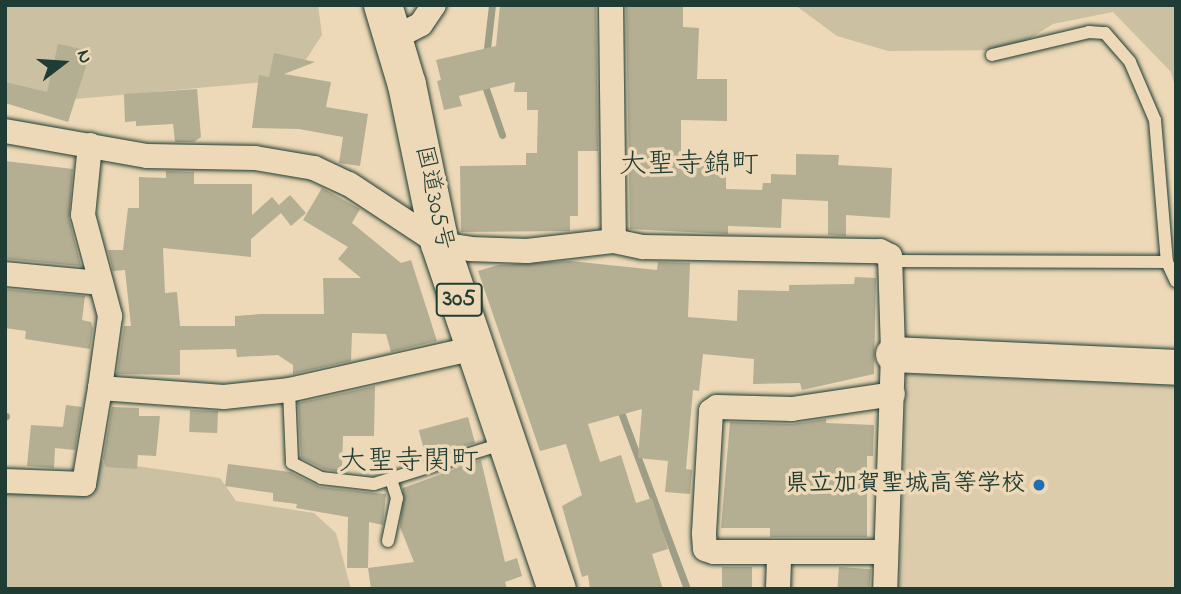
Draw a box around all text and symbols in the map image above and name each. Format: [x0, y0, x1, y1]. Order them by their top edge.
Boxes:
north arrow [28, 28, 98, 98]
text: N [69, 47, 98, 67]
street label: 国道305号 [408, 143, 458, 253]
district label: 大聖寺錦町 [619, 149, 759, 183]
road number: 305 [434, 280, 484, 320]
district label: 大聖寺関町 [339, 446, 479, 480]
place label: 県立加賀聖城高等学校 [785, 471, 1025, 499]
marker: 県立加賀聖城高等学校 [1031, 477, 1047, 493]

